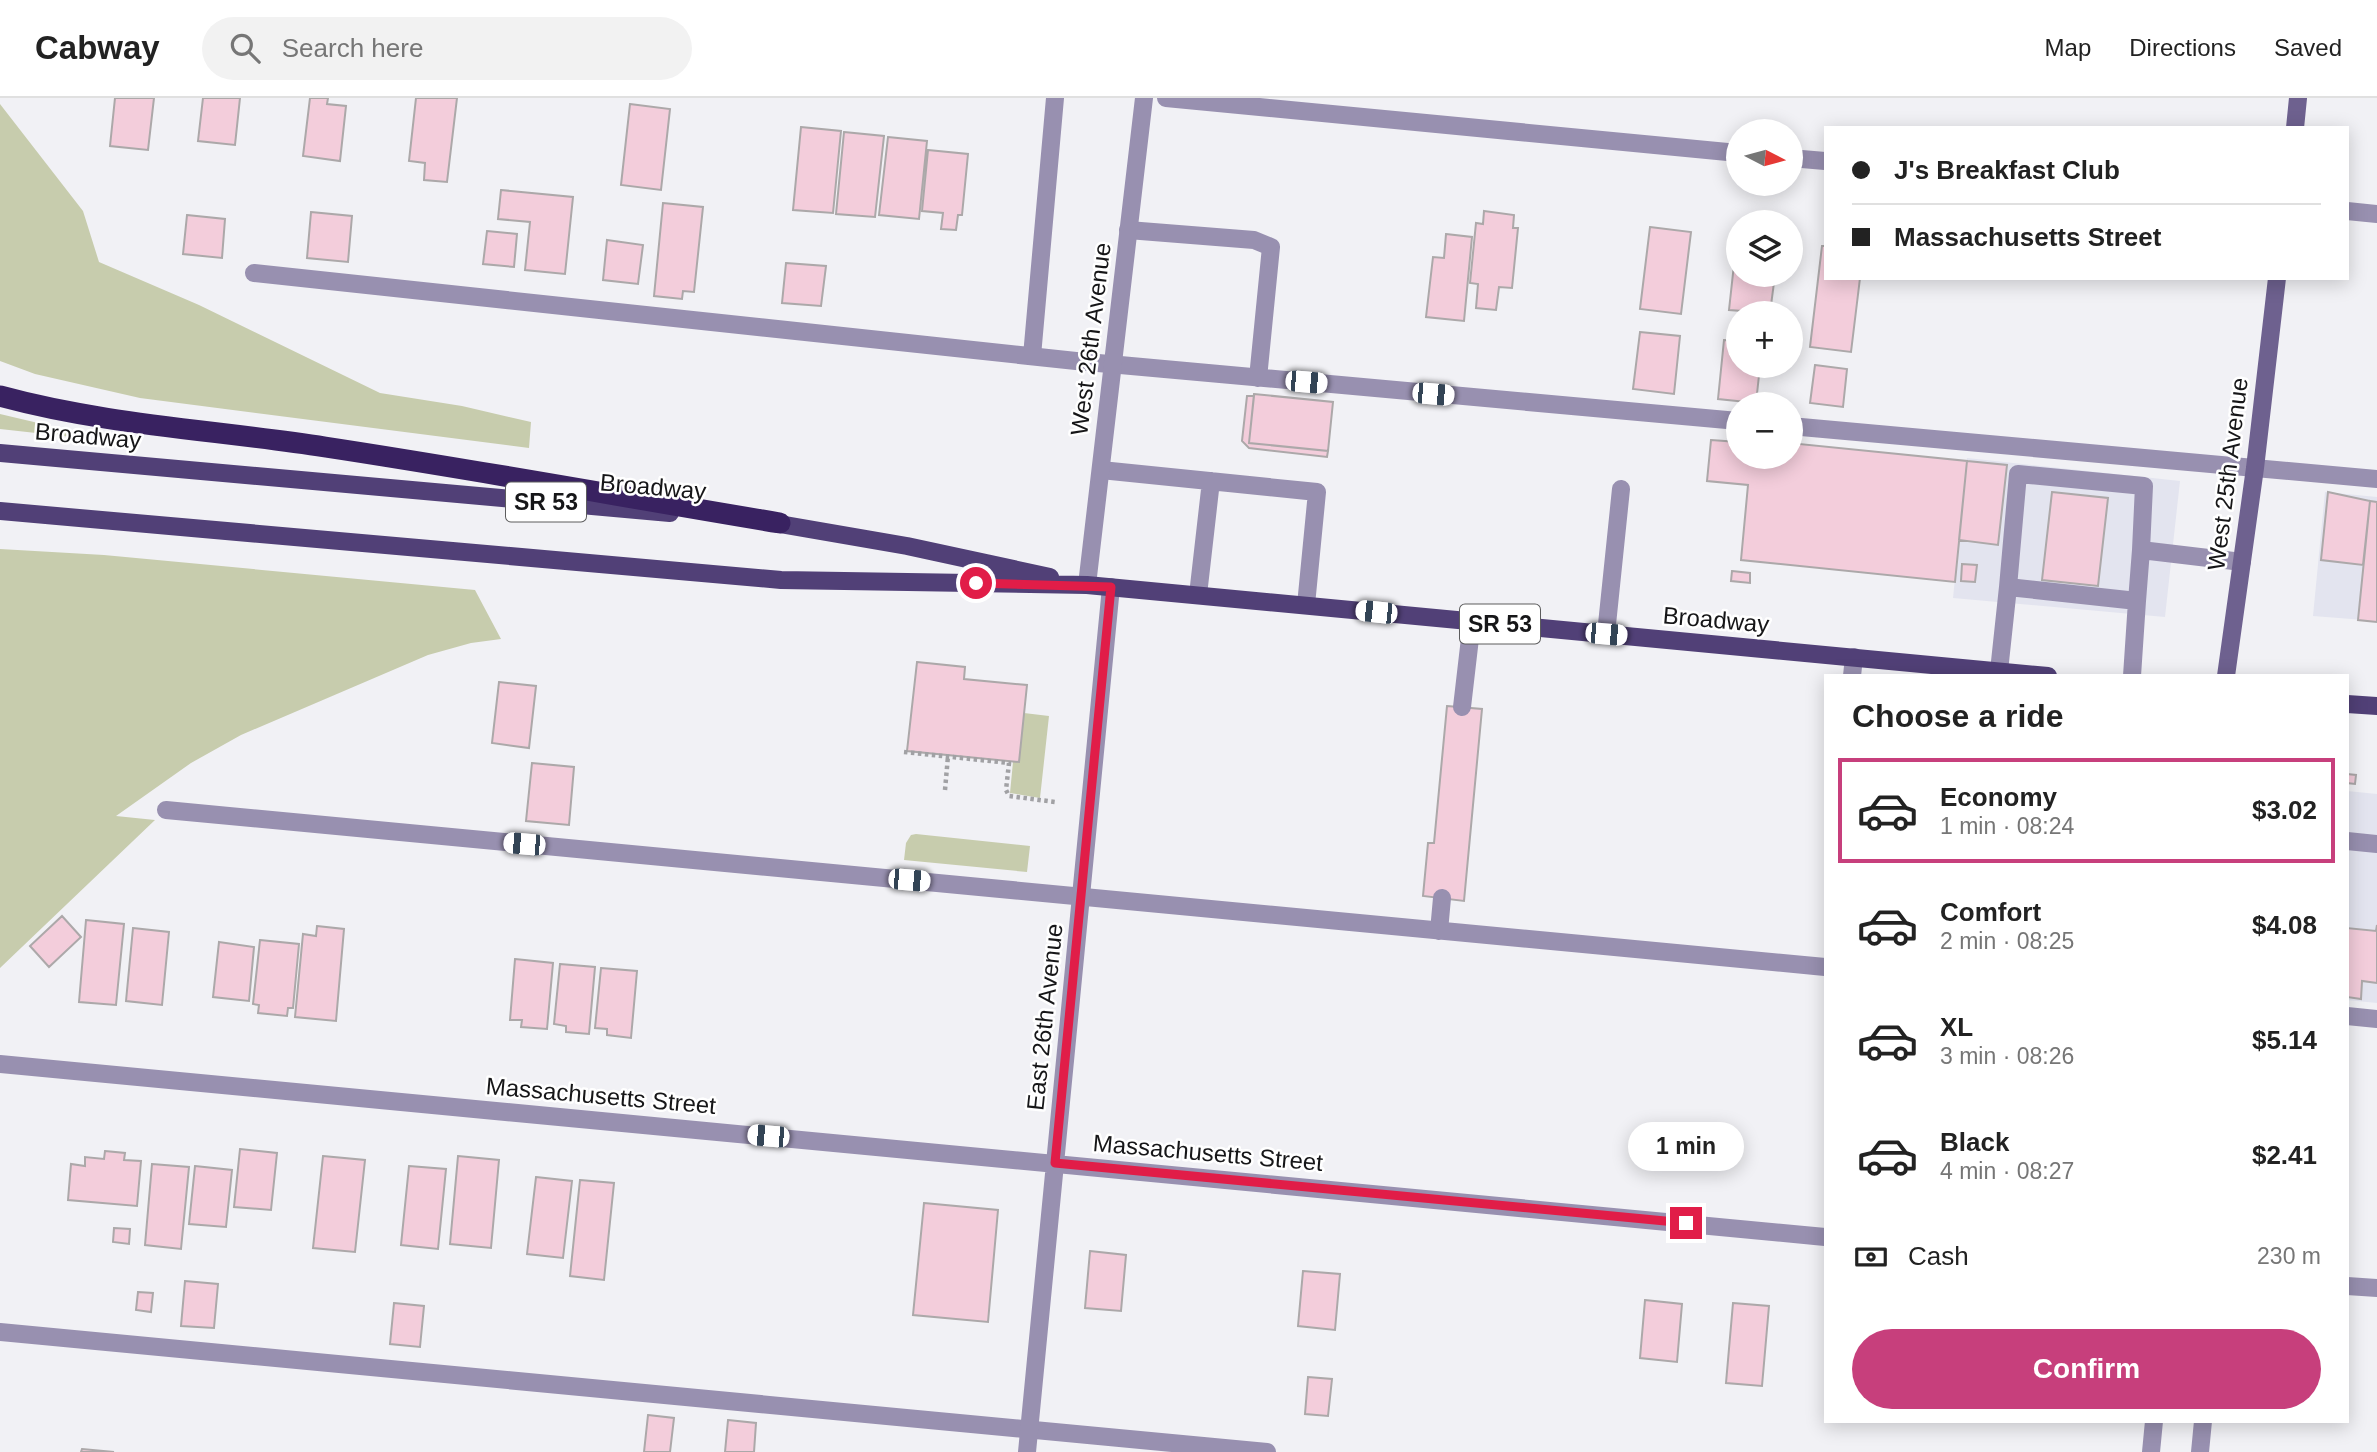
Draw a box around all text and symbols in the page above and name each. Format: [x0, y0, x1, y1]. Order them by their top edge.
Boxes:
search box [202, 17, 692, 80]
text: Cabway [35, 29, 160, 66]
icon: search [226, 29, 264, 67]
text: Search here [282, 33, 423, 63]
text: Map [2045, 34, 2091, 61]
text: Directions [2129, 34, 2236, 61]
text: Saved [2274, 34, 2342, 61]
north arrow [1726, 119, 1802, 196]
map controls [1726, 119, 1803, 469]
text: J's Breakfast Club [1894, 155, 2120, 185]
button: layers [1726, 210, 1803, 287]
text: Massachusetts Street [1894, 222, 2161, 252]
street label: West 26th Avenue [1065, 241, 1116, 437]
button: + [1726, 301, 1803, 378]
car [1285, 370, 1328, 394]
street label: West 25th Avenue [2202, 376, 2253, 572]
car [1412, 382, 1455, 406]
button: − [1726, 392, 1803, 469]
street label: Broadway [34, 417, 142, 454]
street label: Broadway [599, 468, 707, 505]
road number: SR 53 [506, 482, 586, 522]
route start [960, 567, 992, 599]
car [1355, 599, 1398, 625]
street label: Broadway [1662, 601, 1770, 638]
road number: SR 53 [1460, 604, 1540, 644]
car [1585, 622, 1628, 646]
text: Choose a ride [1852, 698, 2064, 734]
icon: car [1856, 779, 1919, 842]
text: Economy [1940, 782, 2057, 812]
text: $3.02 [2252, 795, 2317, 825]
text: 1 min · 08:24 [1940, 813, 2074, 839]
car [503, 832, 546, 856]
car [888, 868, 931, 892]
icon: car [1856, 894, 1919, 957]
text: Comfort [1940, 897, 2041, 927]
text: $4.08 [2252, 910, 2317, 940]
street label: East 26th Avenue [1021, 922, 1068, 1112]
text: 2 min · 08:25 [1940, 928, 2074, 954]
icon: car [1856, 1009, 1919, 1072]
text: XL [1940, 1012, 1973, 1042]
text: $5.14 [2252, 1025, 2317, 1055]
text: 3 min · 08:26 [1940, 1043, 2074, 1069]
street label: Massachusetts Street [485, 1072, 717, 1119]
callout: 1 min [1628, 1122, 1744, 1170]
car [747, 1124, 790, 1148]
icon: car [1856, 1124, 1919, 1187]
text: Black [1940, 1127, 2009, 1157]
street label: Massachusetts Street [1092, 1129, 1324, 1176]
text: 1 min [1656, 1133, 1716, 1159]
text: $2.41 [2252, 1140, 2317, 1170]
text: 4 min · 08:27 [1940, 1158, 2074, 1184]
route end [1670, 1207, 1702, 1239]
icon: cash [1852, 1238, 1890, 1276]
text: Cash [1908, 1241, 1969, 1271]
text: 230 m [2257, 1243, 2321, 1269]
button: Confirm [1852, 1329, 2321, 1409]

